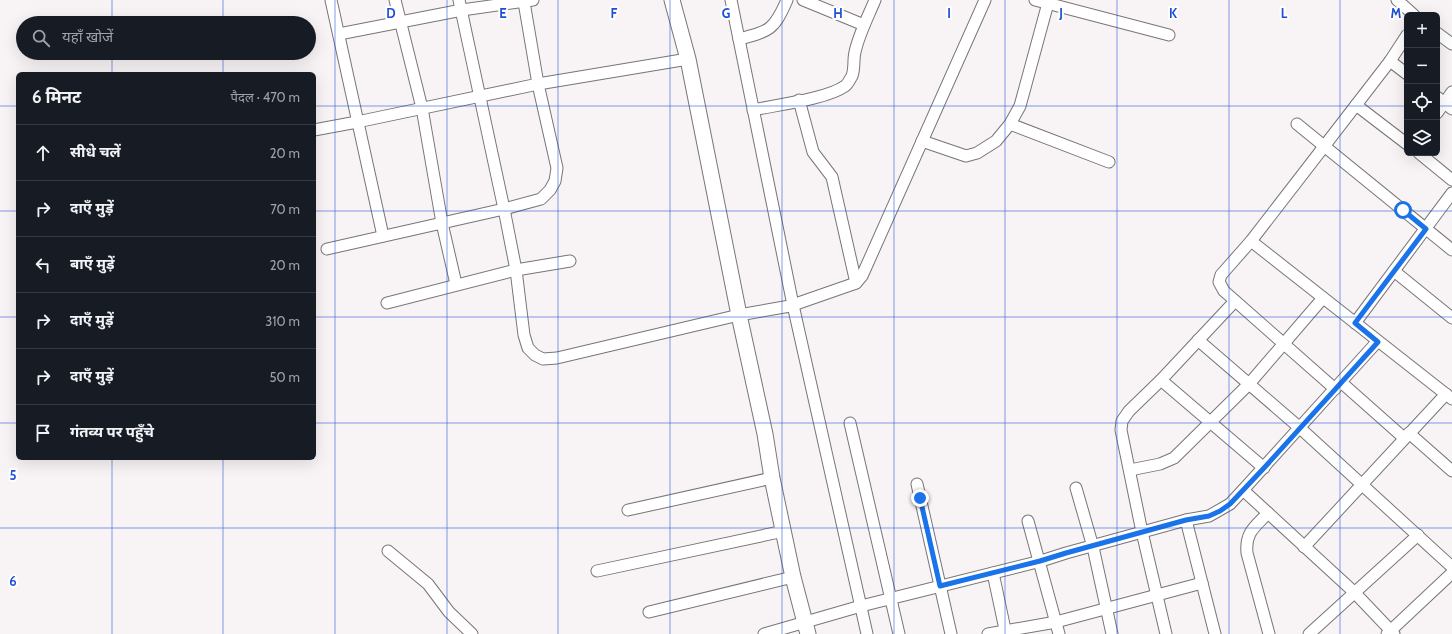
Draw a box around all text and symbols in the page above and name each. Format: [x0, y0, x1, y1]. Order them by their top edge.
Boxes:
text: D [386, 5, 396, 21]
text: E [499, 5, 507, 21]
text: F [611, 5, 618, 21]
text: G [722, 5, 731, 21]
text: H [833, 5, 843, 21]
text: I [947, 5, 951, 21]
text: J [1058, 5, 1063, 21]
text: K [1169, 5, 1178, 21]
text: L [1281, 5, 1288, 21]
text: M [1391, 5, 1402, 21]
map controls [1404, 12, 1440, 156]
button: + [1404, 12, 1440, 48]
search box [16, 16, 316, 60]
icon: search [30, 27, 52, 49]
text: यहाँ खोजें [62, 28, 113, 46]
button: − [1404, 48, 1440, 84]
button: locate [1404, 84, 1440, 120]
text: 6 मिनट [32, 87, 81, 107]
text: पैदल · 470 m [231, 89, 300, 105]
button: layers [1404, 120, 1440, 156]
icon: ahead [32, 142, 54, 164]
text: सीधे चलें [70, 143, 121, 161]
text: 20 m [270, 145, 300, 161]
icon: right [32, 198, 54, 220]
text: दाएँ मुड़ें [70, 199, 114, 217]
text: 70 m [270, 201, 300, 217]
route start [1394, 201, 1412, 219]
icon: left [32, 254, 54, 276]
text: बाएँ मुड़ें [70, 255, 115, 273]
text: 20 m [270, 257, 300, 273]
icon: right [32, 310, 54, 332]
text: दाएँ मुड़ें [70, 311, 114, 329]
text: 310 m [265, 313, 300, 329]
icon: right [32, 366, 54, 388]
text: दाएँ मुड़ें [70, 367, 114, 385]
text: 50 m [270, 369, 300, 385]
icon: arrive [32, 422, 54, 444]
text: गंतव्य पर पहुँचे [70, 423, 154, 441]
text: 5 [10, 467, 17, 483]
route end [911, 489, 929, 507]
text: 6 [9, 573, 17, 589]

